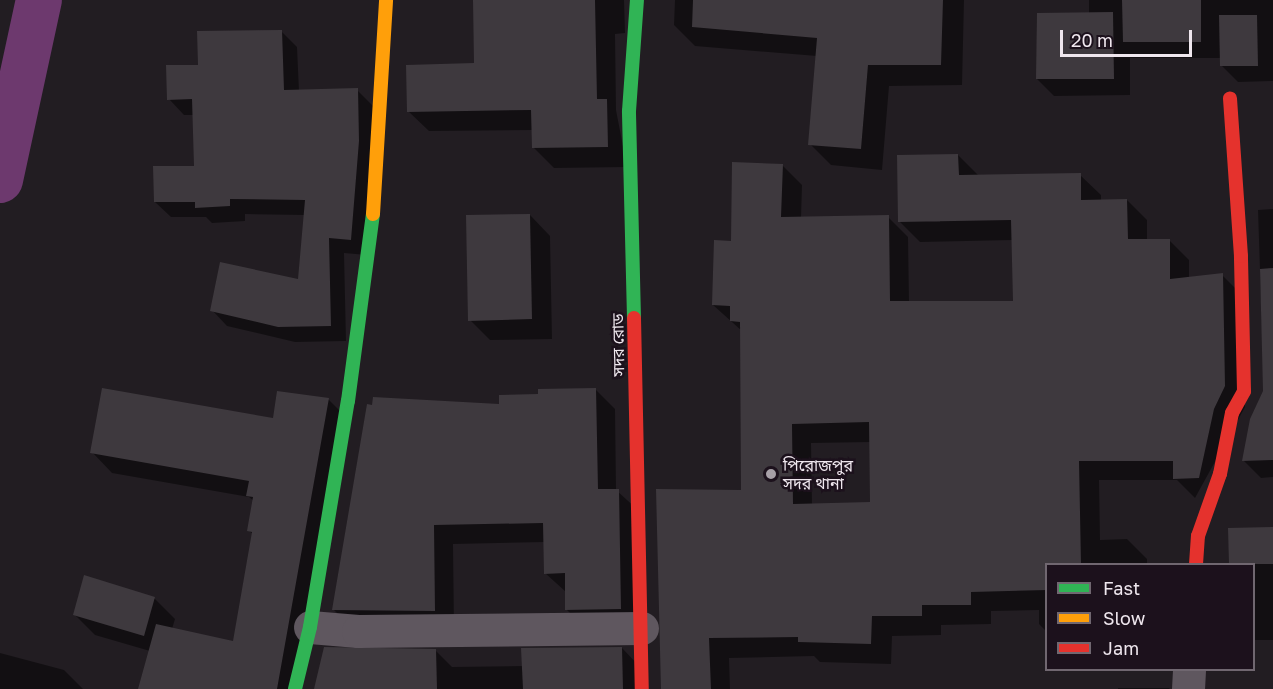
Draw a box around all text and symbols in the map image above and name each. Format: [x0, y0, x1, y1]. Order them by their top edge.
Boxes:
scale bar [1063, 18, 1195, 56]
text: 20 m [1071, 29, 1113, 51]
street label: সদর রোড [608, 313, 628, 377]
place label: পিরোজপুর সদর থানা [783, 455, 853, 493]
marker: পিরোজপুর সদর থানা [764, 467, 778, 481]
legend [1045, 563, 1255, 671]
text: Fast [1103, 577, 1140, 599]
text: Slow [1103, 607, 1145, 629]
text: Jam [1103, 637, 1139, 659]

